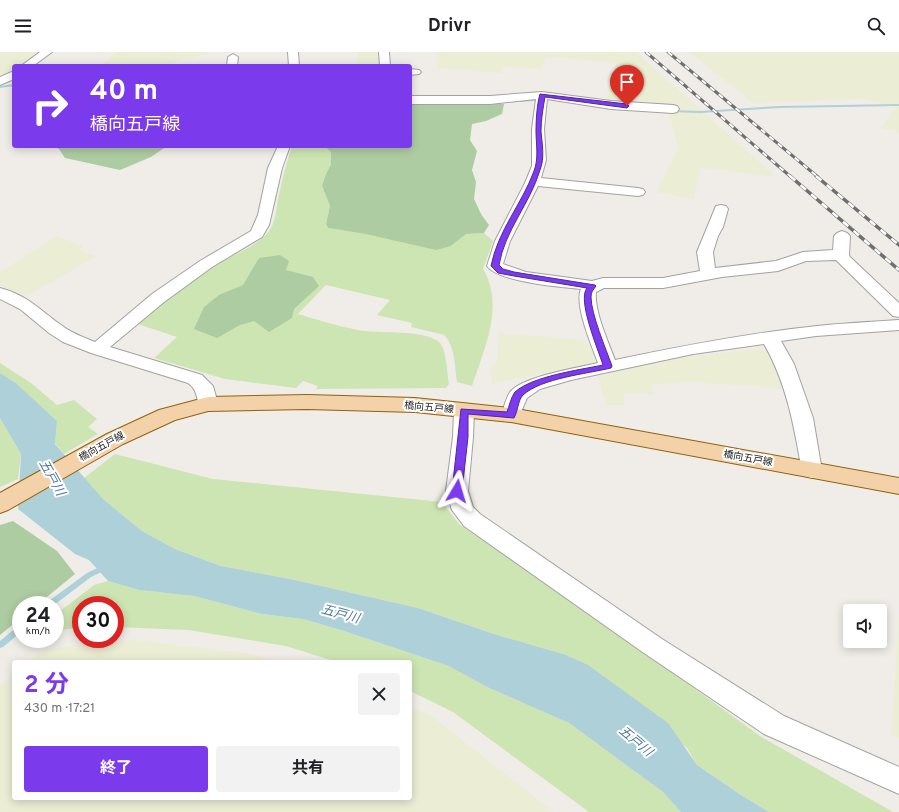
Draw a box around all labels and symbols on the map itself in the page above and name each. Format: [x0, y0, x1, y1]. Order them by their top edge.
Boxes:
pin [610, 65, 644, 106]
street label: 橋向五戸線 [404, 399, 454, 417]
street label: 橋向五戸線 [77, 429, 127, 465]
street label: 橋向五戸線 [722, 448, 774, 470]
water label: 五戸川 [35, 457, 68, 501]
position arrow [436, 470, 478, 512]
speed limit sign: 30 [72, 596, 124, 648]
water label: 五戸川 [319, 602, 363, 628]
water label: 五戸川 [615, 723, 657, 762]

